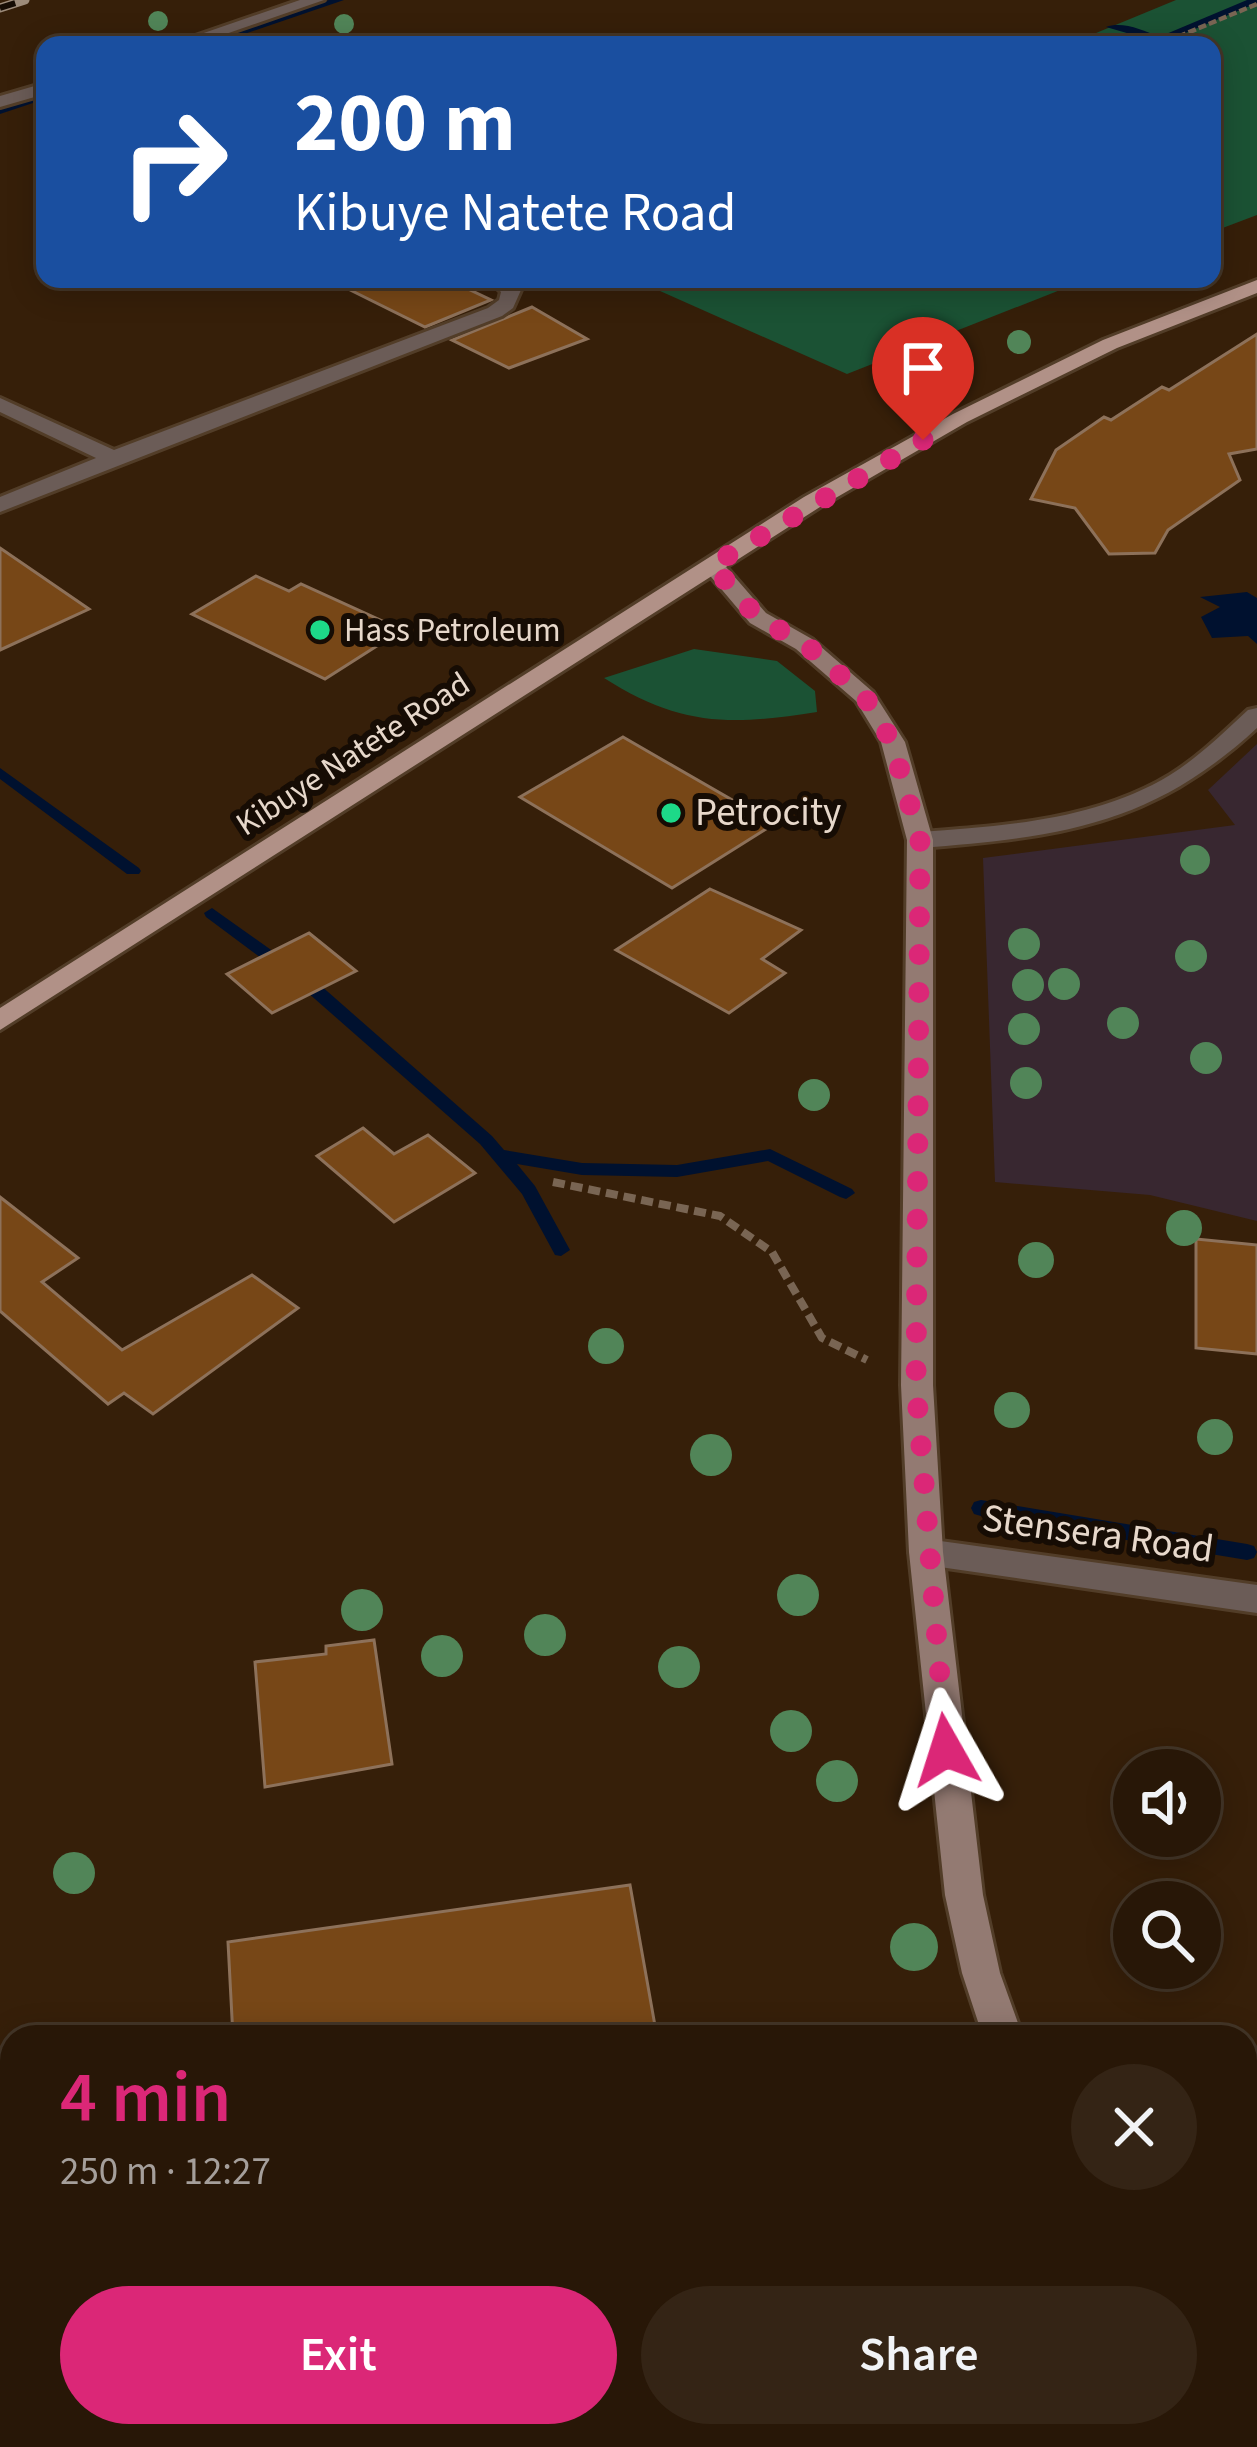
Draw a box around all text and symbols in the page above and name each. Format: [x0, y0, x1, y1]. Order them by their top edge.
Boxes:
text: 200 m [294, 64, 516, 184]
icon: right [96, 84, 252, 240]
text: Kibuye Natete Road [294, 175, 737, 252]
pin [872, 317, 974, 440]
icon: arrive [890, 335, 956, 401]
place label: Hass Petroleum [344, 607, 561, 654]
marker: Hass Petroleum [307, 617, 333, 643]
street label: Kibuye Natete Road [227, 661, 479, 847]
place label: Petrocity [695, 785, 841, 841]
marker: Petrocity [658, 800, 684, 826]
street label: Stensera Road [979, 1490, 1217, 1578]
position arrow [883, 1687, 1009, 1813]
map controls [1113, 1749, 1221, 1989]
button: sound [1113, 1749, 1221, 1857]
button: search [1113, 1881, 1221, 1989]
text: 4 min [60, 2047, 231, 2150]
button: close [1071, 2064, 1197, 2190]
text: 250 m · 12:27 [60, 2144, 271, 2200]
button: Exit [60, 2286, 617, 2424]
button: Share [641, 2286, 1197, 2424]

